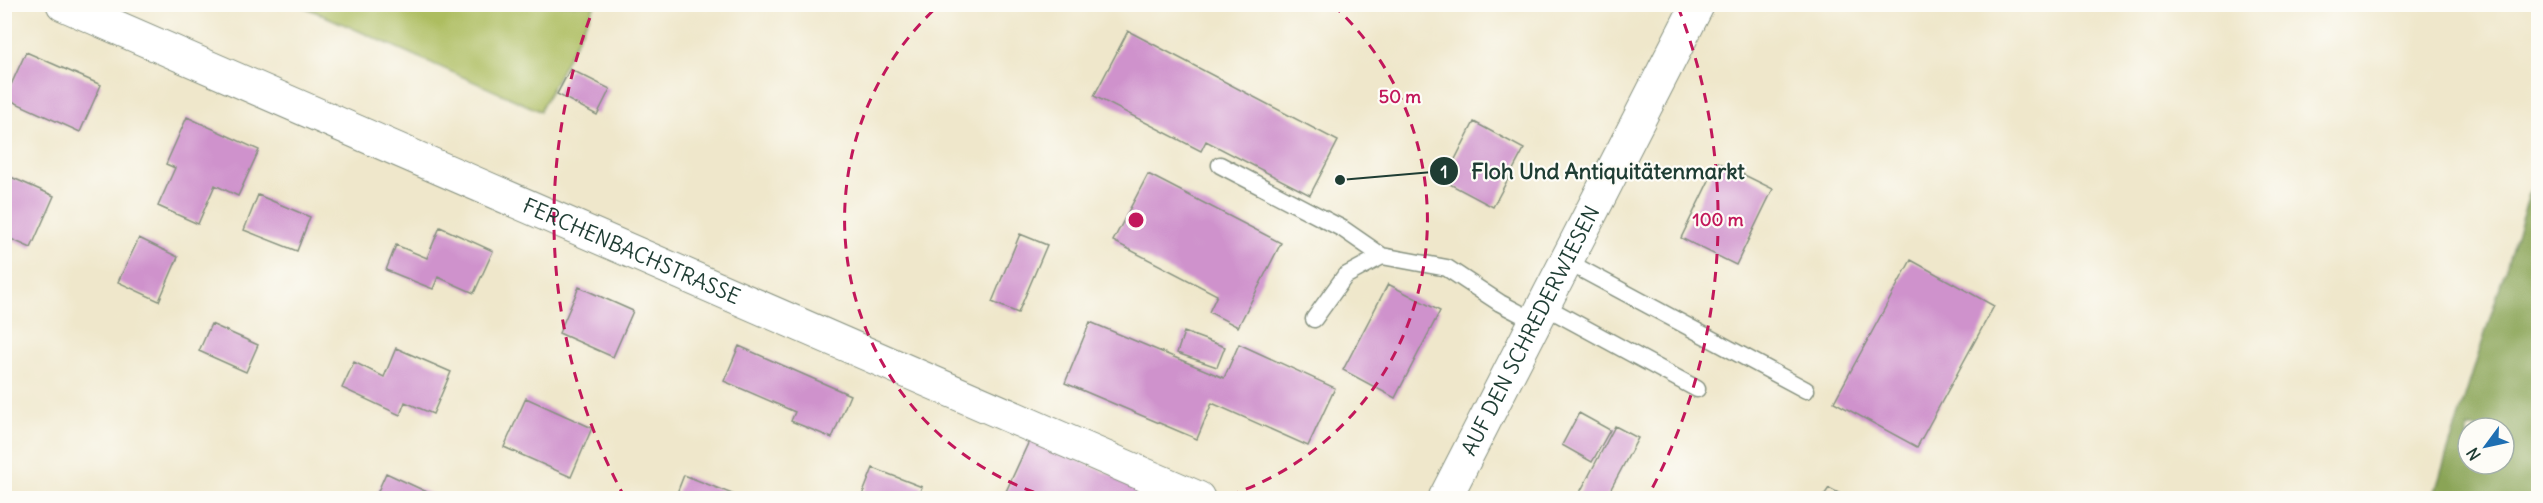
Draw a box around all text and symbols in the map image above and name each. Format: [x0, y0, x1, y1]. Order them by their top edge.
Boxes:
text: 50 m [1379, 85, 1421, 108]
callout: Floh Und Antiquitätenmarkt [1429, 151, 1756, 191]
text: Floh Und Antiquitätenmarkt [1471, 157, 1745, 185]
text: 1 [1440, 160, 1448, 183]
street label: FERCHENBACHSTRASSE [519, 192, 745, 310]
street label: AUF DEN SCHREDERWIESEN [1455, 201, 1605, 460]
text: 100 m [1693, 208, 1744, 231]
centre of rings [1126, 210, 1146, 230]
north arrow [2456, 416, 2516, 476]
text: N [2462, 444, 2485, 464]

